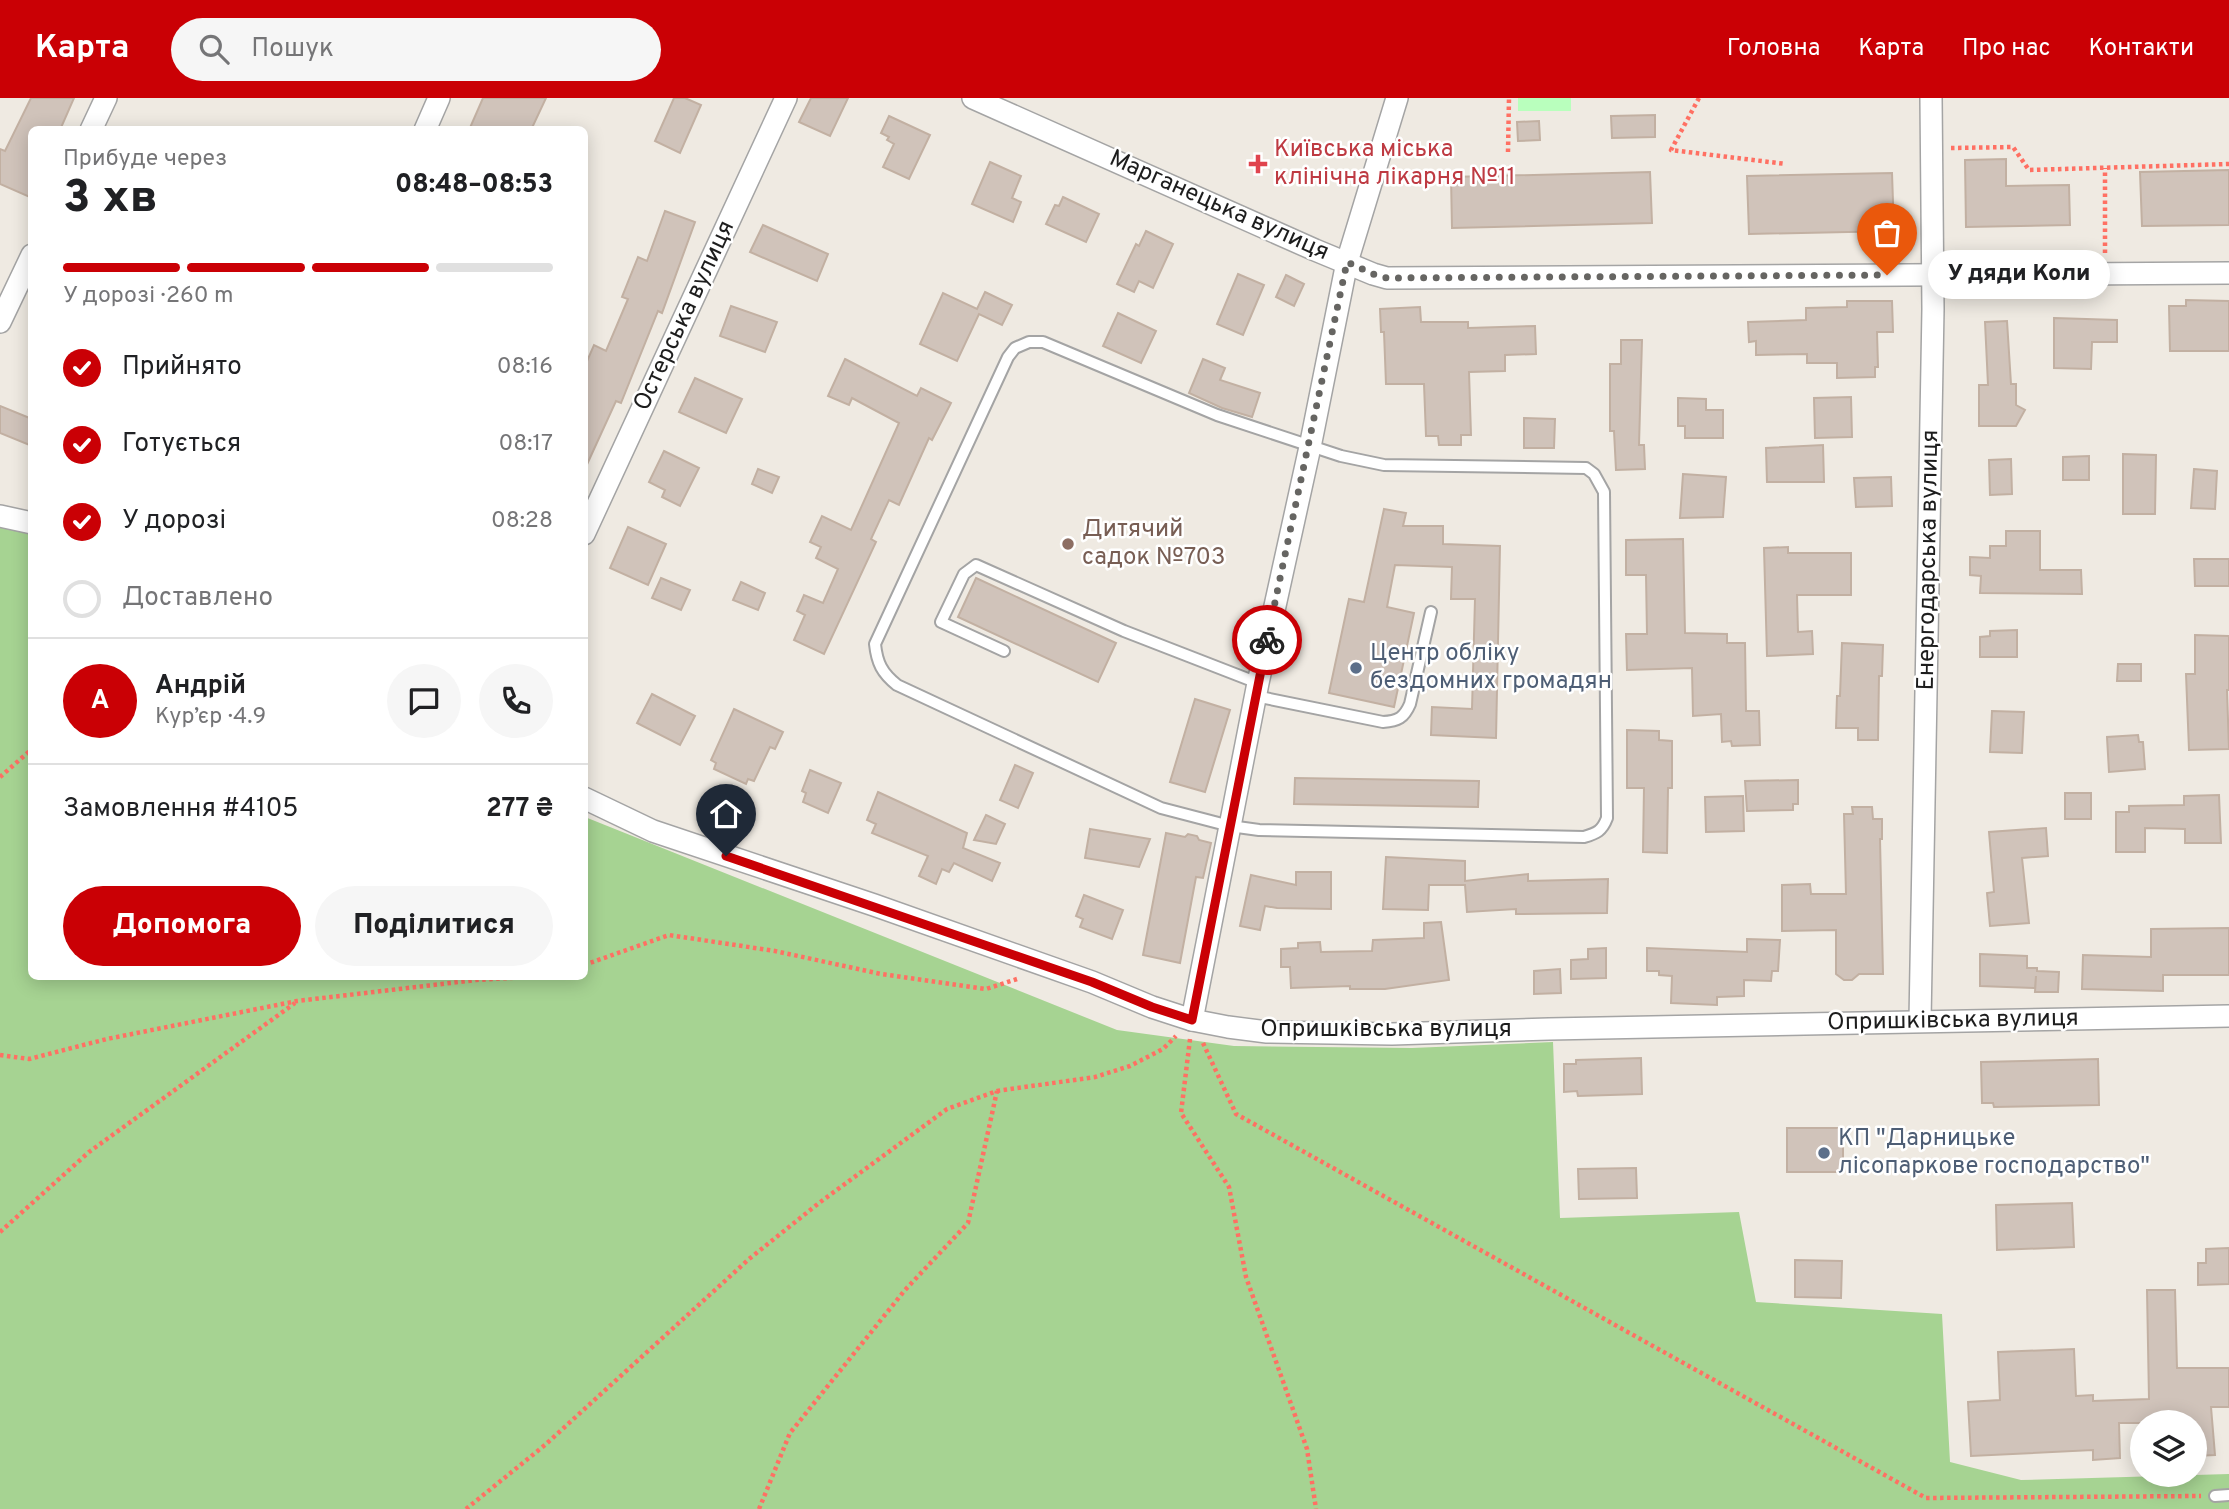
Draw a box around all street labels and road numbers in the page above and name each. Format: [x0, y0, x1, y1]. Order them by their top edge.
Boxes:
street label: Марганецька вулиця [1104, 144, 1334, 268]
street label: Остерська вулиця [628, 216, 742, 416]
street label: Енергодарська вулиця [1912, 429, 1946, 691]
street label: Опришківська вулиця [1827, 1004, 2079, 1038]
street label: Опришківська вулиця [1260, 1015, 1512, 1045]

